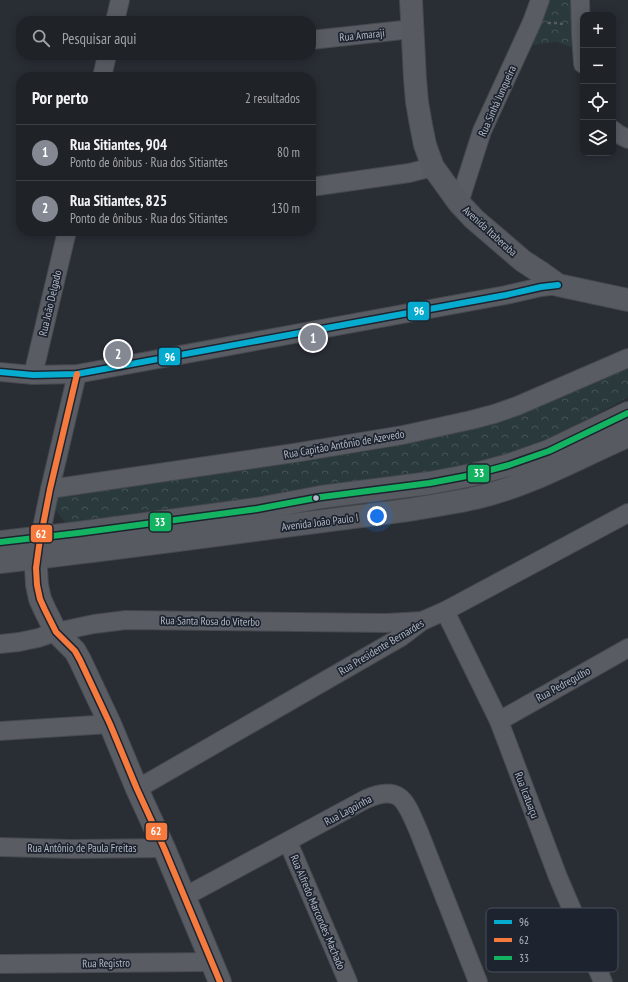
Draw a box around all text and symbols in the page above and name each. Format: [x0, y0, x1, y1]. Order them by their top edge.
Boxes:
map controls [580, 12, 616, 156]
button: + [580, 12, 616, 48]
search box [16, 16, 316, 60]
street label: Rua Amaraji [339, 26, 385, 44]
icon: search [30, 27, 52, 49]
text: Pesquisar aqui [62, 29, 136, 48]
button: − [580, 48, 616, 84]
street label: Rua Sinhá Junqueira [475, 63, 519, 139]
button: locate [580, 84, 616, 120]
text: Por perto [32, 87, 88, 109]
text: 2 resultados [245, 90, 300, 107]
button: layers [580, 120, 616, 156]
text: Rua Sitiantes, 904 [70, 135, 167, 154]
text: 1 [42, 144, 48, 161]
text: 80 m [277, 144, 300, 161]
text: Ponto de ônibus · Rua dos Sitiantes [70, 154, 228, 171]
text: Rua Sitiantes, 825 [70, 191, 167, 210]
text: 2 [42, 200, 48, 217]
text: 130 m [271, 200, 300, 217]
street label: Avenida Itaberaba [460, 203, 520, 259]
text: Ponto de ônibus · Rua dos Sitiantes [70, 210, 228, 227]
street label: Rua João Delgado [36, 268, 64, 337]
line badge: 96 [407, 301, 430, 321]
text: 96 [414, 304, 424, 318]
pin: 1 [300, 323, 326, 353]
pin: 2 [105, 339, 131, 369]
line badge: 96 [158, 347, 181, 366]
text: 96 [165, 350, 175, 364]
street label: Rua Capitão Antônio de Azevedo [283, 426, 406, 462]
line badge: 33 [467, 464, 490, 483]
text: 33 [474, 466, 484, 480]
unlabelled marker [311, 493, 321, 503]
your location [367, 506, 387, 526]
street label: Avenida João Paulo I [281, 510, 359, 534]
line badge: 33 [149, 512, 172, 532]
text: 33 [155, 515, 165, 529]
line badge: 62 [30, 524, 53, 543]
text: 62 [36, 527, 46, 541]
street label: Rua Santa Rosa do Viterbo [160, 613, 260, 629]
street label: Rua Presidente Bernardes [336, 616, 426, 678]
street label: Rua Pedregulho [533, 663, 593, 705]
street label: Rua Icatuaçu [512, 770, 542, 820]
street label: Rua Lagoinha [322, 792, 374, 828]
line badge: 62 [145, 822, 168, 841]
text: 62 [151, 824, 161, 838]
street label: Rua Antônio de Paula Freitas [28, 841, 137, 855]
street label: Rua Alfredo Marcondes Machado [287, 852, 349, 972]
legend [486, 908, 618, 972]
text: 96 [519, 915, 529, 929]
text: 62 [519, 933, 529, 947]
text: 33 [519, 951, 529, 965]
street label: Rua Registro [82, 956, 130, 970]

